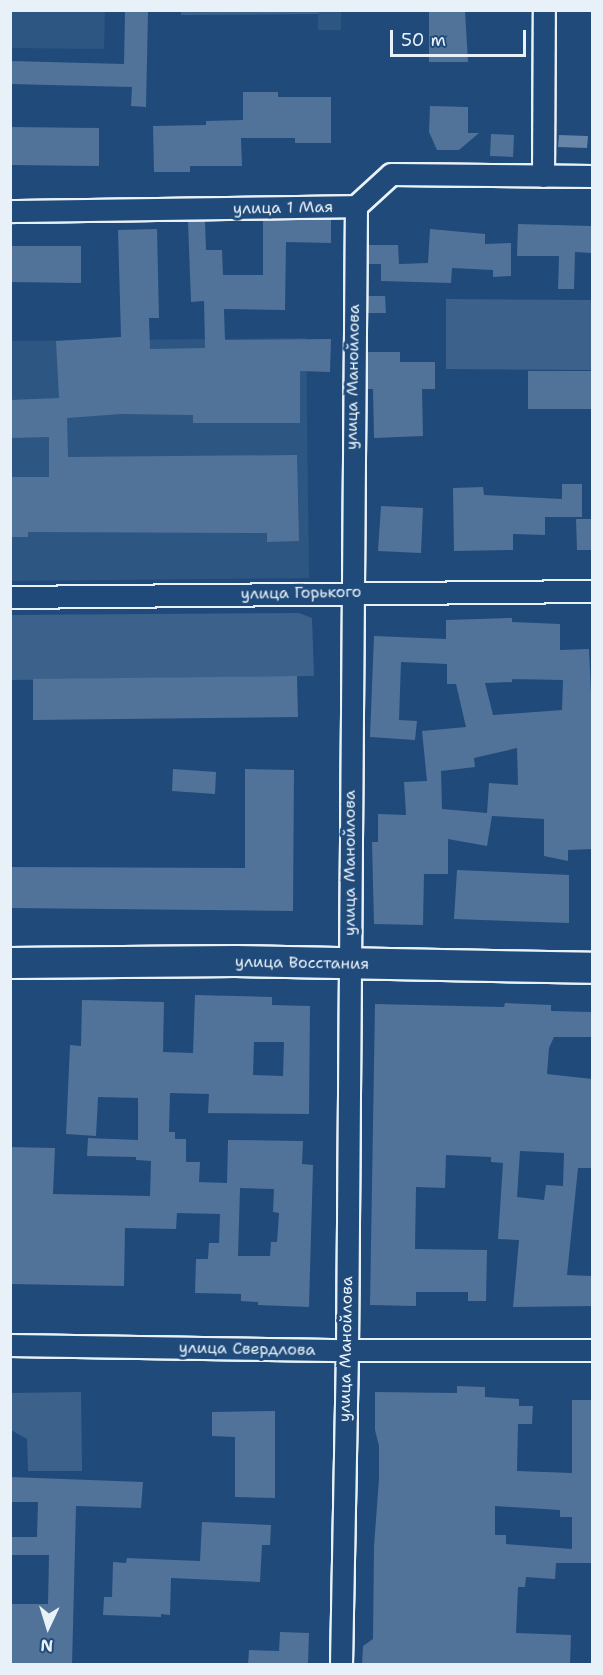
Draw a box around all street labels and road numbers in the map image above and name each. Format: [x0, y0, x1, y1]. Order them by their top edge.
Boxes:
street label: улица 1 Мая [233, 198, 333, 218]
street label: улица Манойлова [342, 304, 364, 450]
street label: улица Горького [240, 582, 362, 604]
street label: улица Манойлова [340, 790, 360, 936]
street label: улица Восстания [235, 952, 369, 974]
street label: улица Манойлова [335, 1276, 357, 1422]
street label: улица Свердлова [179, 1338, 315, 1360]

